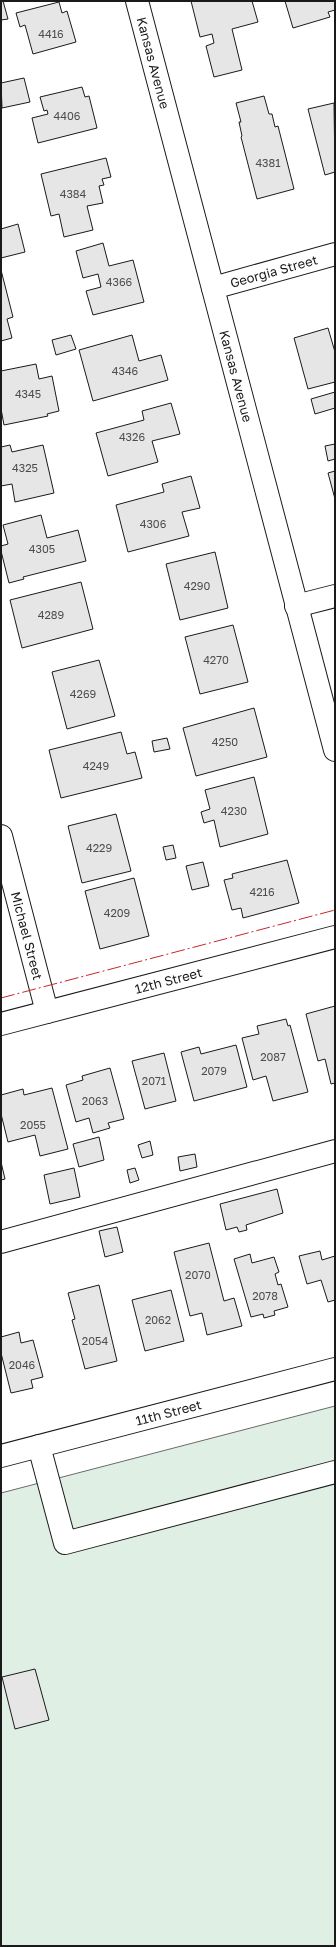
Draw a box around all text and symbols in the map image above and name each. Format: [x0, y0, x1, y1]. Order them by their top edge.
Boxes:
street label: Kansas Avenue [134, 15, 173, 111]
house number: 4416 [38, 27, 64, 40]
house number: 4406 [54, 109, 81, 122]
house number: 4381 [255, 156, 281, 169]
house number: 4384 [60, 187, 87, 200]
street label: Georgia Street [228, 251, 319, 291]
house number: 4366 [106, 275, 133, 288]
street label: Kansas Avenue [216, 328, 256, 424]
house number: 4346 [112, 364, 139, 377]
house number: 4345 [15, 387, 41, 400]
house number: 4326 [119, 430, 145, 443]
house number: 4325 [12, 461, 38, 474]
house number: 4306 [140, 517, 167, 530]
house number: 4305 [29, 542, 55, 555]
house number: 4290 [184, 579, 210, 592]
house number: 4289 [38, 608, 64, 621]
house number: 4270 [203, 653, 229, 666]
house number: 4269 [70, 687, 96, 700]
house number: 4250 [212, 735, 238, 748]
house number: 4249 [83, 759, 109, 772]
house number: 4230 [221, 804, 247, 817]
house number: 4229 [86, 841, 112, 854]
house number: 4216 [249, 885, 275, 898]
street label: Michael Street [8, 890, 46, 982]
house number: 4209 [104, 906, 130, 919]
street label: 12th Street [133, 964, 204, 997]
house number: 2087 [260, 1050, 286, 1063]
house number: 2079 [201, 1064, 227, 1077]
house number: 2071 [142, 1074, 166, 1087]
house number: 2063 [82, 1094, 108, 1107]
house number: 2055 [20, 1118, 46, 1131]
house number: 2070 [185, 1268, 211, 1281]
house number: 2078 [252, 1289, 278, 1302]
house number: 2062 [145, 1313, 171, 1326]
house number: 2054 [82, 1334, 108, 1347]
house number: 2046 [9, 1358, 36, 1371]
street label: 11th Street [134, 1396, 203, 1429]

